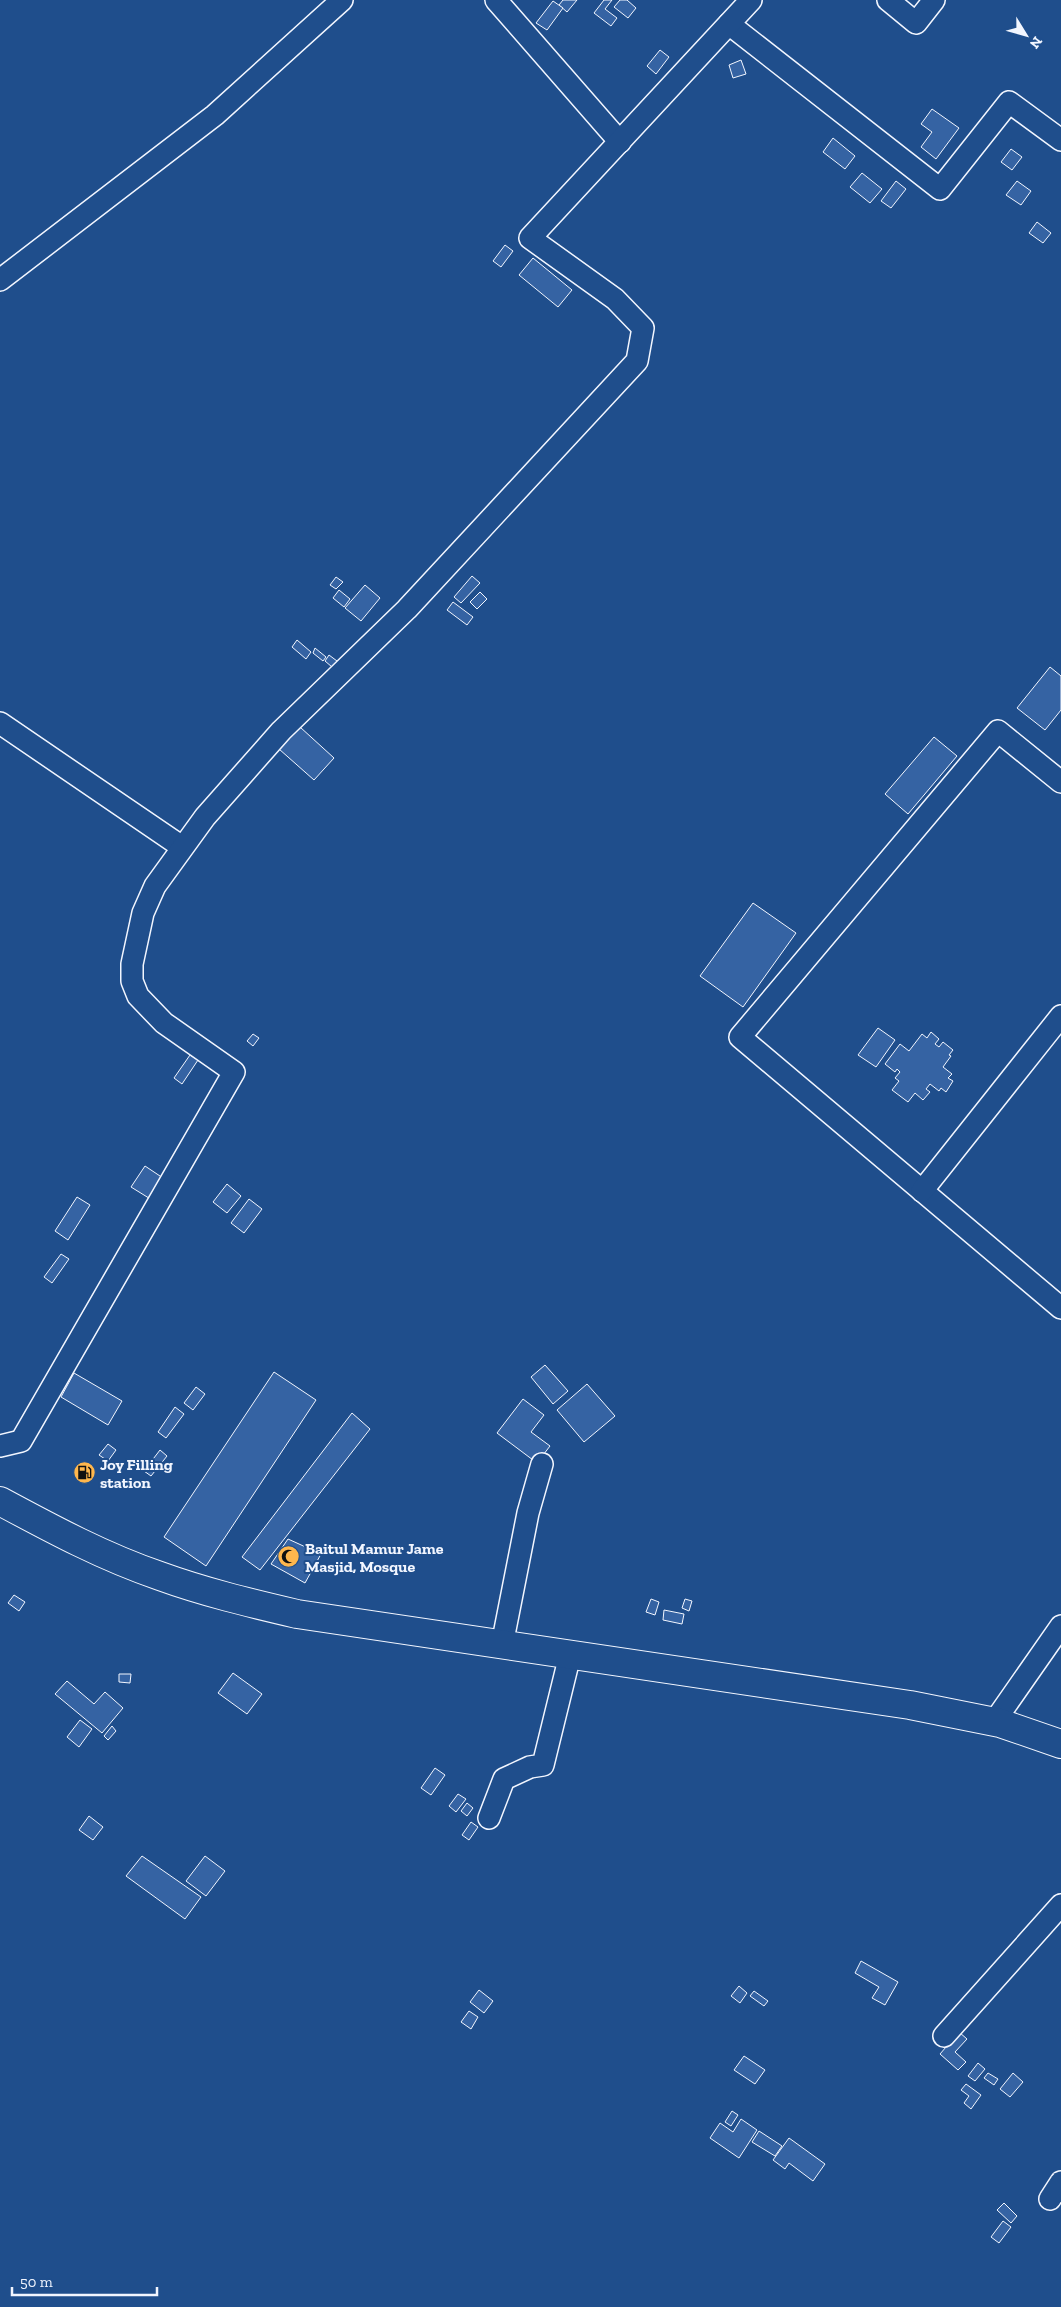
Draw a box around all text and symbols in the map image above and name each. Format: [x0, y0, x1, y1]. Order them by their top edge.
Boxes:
north arrow [1001, 10, 1051, 60]
text: N [1026, 33, 1046, 52]
place label: Joy Filling station [100, 1455, 173, 1492]
fuel station icon: Joy Filling station [72, 1461, 96, 1485]
place label: Baitul Mamur Jame Masjid, Mosque [305, 1539, 444, 1576]
mosque icon: Baitul Mamur Jame Masjid, Mosque [277, 1545, 301, 1569]
scale bar [12, 2264, 158, 2296]
text: 50 m [20, 2273, 53, 2291]

